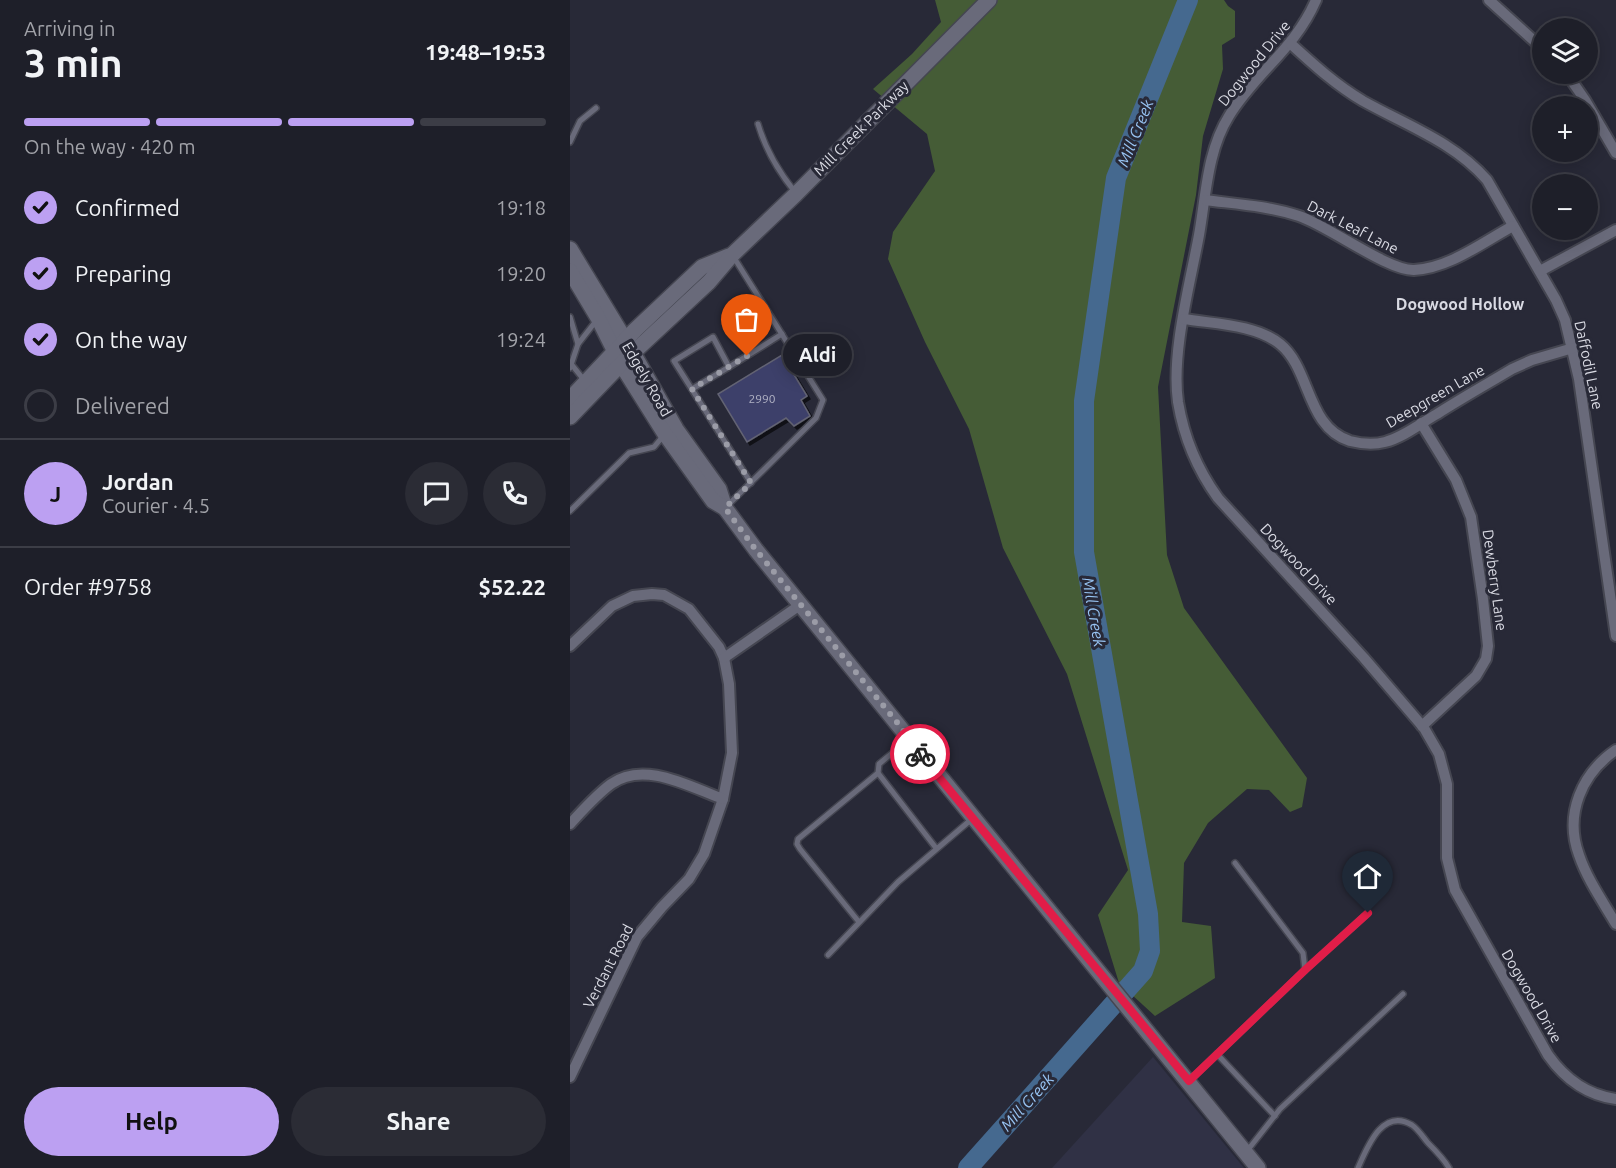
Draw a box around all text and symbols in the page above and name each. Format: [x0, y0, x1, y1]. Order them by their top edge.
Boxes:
text: Arriving in [24, 17, 115, 40]
street label: Dogwood Drive [1214, 17, 1294, 109]
map controls [1532, 18, 1598, 240]
button: layers [1532, 18, 1598, 84]
text: 19:48–19:53 [425, 39, 546, 64]
text: 3 min [24, 41, 123, 84]
street label: Mill Creek Parkway [810, 77, 912, 179]
water label: Mill Creek [1113, 96, 1157, 169]
button: + [1532, 96, 1598, 162]
text: On the way · 420 m [24, 135, 196, 158]
button: − [1532, 174, 1598, 240]
icon: check [24, 191, 57, 224]
text: Confirmed [75, 195, 180, 220]
text: 19:18 [496, 196, 546, 219]
street label: Dark Leaf Lane [1305, 197, 1401, 257]
icon: check [24, 257, 57, 290]
text: Preparing [75, 261, 172, 286]
text: 19:20 [496, 262, 546, 285]
pin [721, 294, 772, 356]
district label: Dogwood Hollow [1396, 295, 1525, 313]
icon: bag [730, 303, 763, 336]
street label: Daffodil Lane [1571, 319, 1607, 411]
icon: check [24, 323, 57, 356]
text: On the way [75, 327, 187, 352]
text: 19:24 [496, 328, 546, 351]
callout: Aldi [783, 335, 852, 377]
street label: Edgely Road [619, 339, 675, 419]
text: Aldi [799, 343, 836, 366]
street label: Deepgreen Lane [1383, 361, 1487, 431]
house number: 2990 [748, 392, 776, 405]
text: Delivered [75, 393, 170, 418]
button: chat [405, 462, 468, 525]
button: phone [483, 462, 546, 525]
text: Jordan [102, 469, 174, 494]
text: J [50, 481, 61, 506]
text: Courier · 4.5 [102, 494, 210, 517]
street label: Dogwood Drive [1257, 520, 1341, 608]
street label: Dewberry Lane [1479, 528, 1511, 632]
text: Order #9758 [24, 574, 152, 599]
text: $52.22 [479, 574, 546, 599]
water label: Mill Creek [1079, 576, 1109, 649]
courier [890, 724, 950, 784]
icon: bike [904, 738, 937, 771]
pin [1342, 851, 1393, 913]
icon: home [1351, 860, 1384, 893]
street label: Verdant Road [580, 921, 636, 1011]
street label: Dogwood Drive [1498, 946, 1566, 1046]
water label: Mill Creek [997, 1069, 1058, 1134]
button: Help [24, 1087, 279, 1156]
button: Share [291, 1087, 546, 1156]

